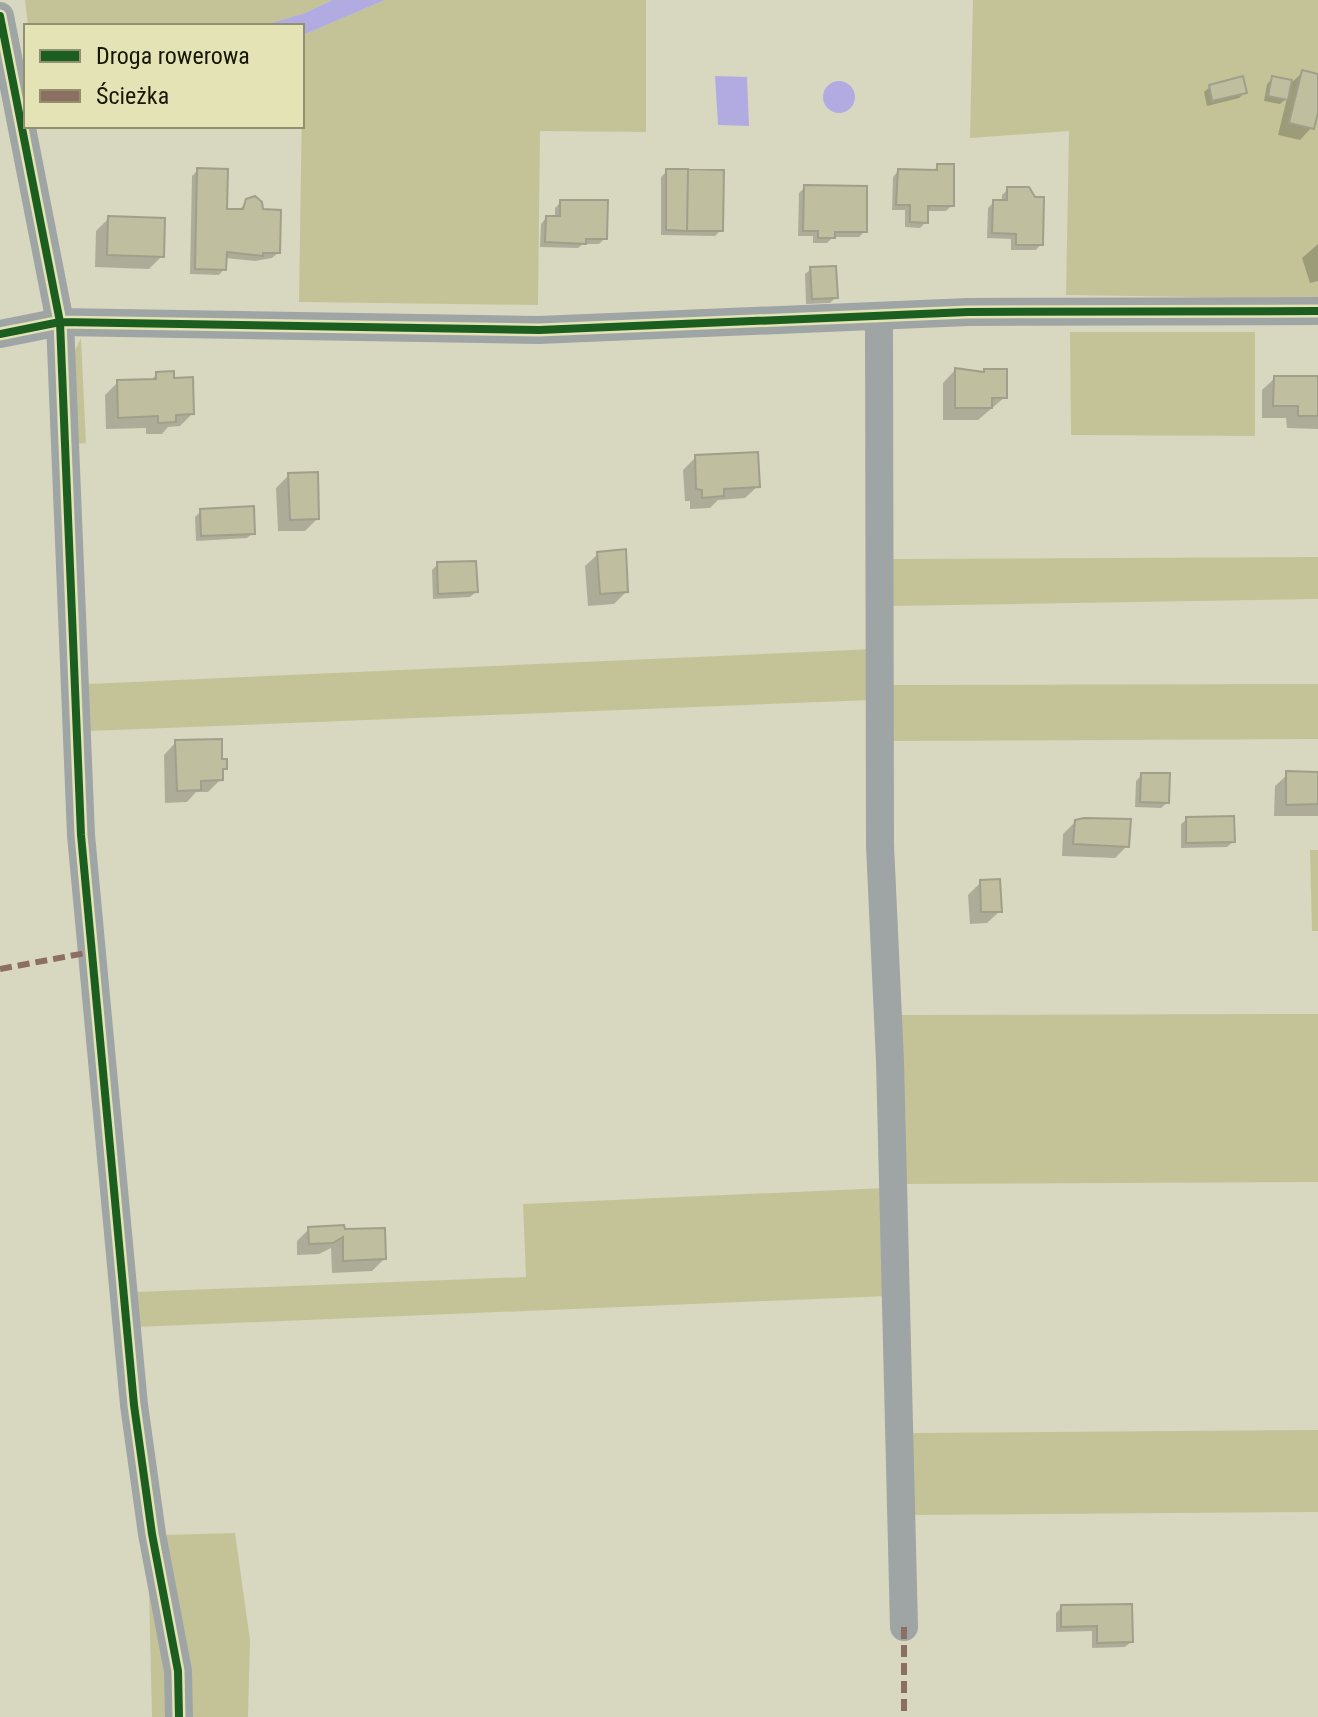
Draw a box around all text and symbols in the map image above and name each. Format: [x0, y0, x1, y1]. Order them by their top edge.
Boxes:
legend [24, 24, 304, 128]
text: Droga rowerowa [96, 42, 250, 70]
text: Ścieżka [96, 82, 169, 110]

